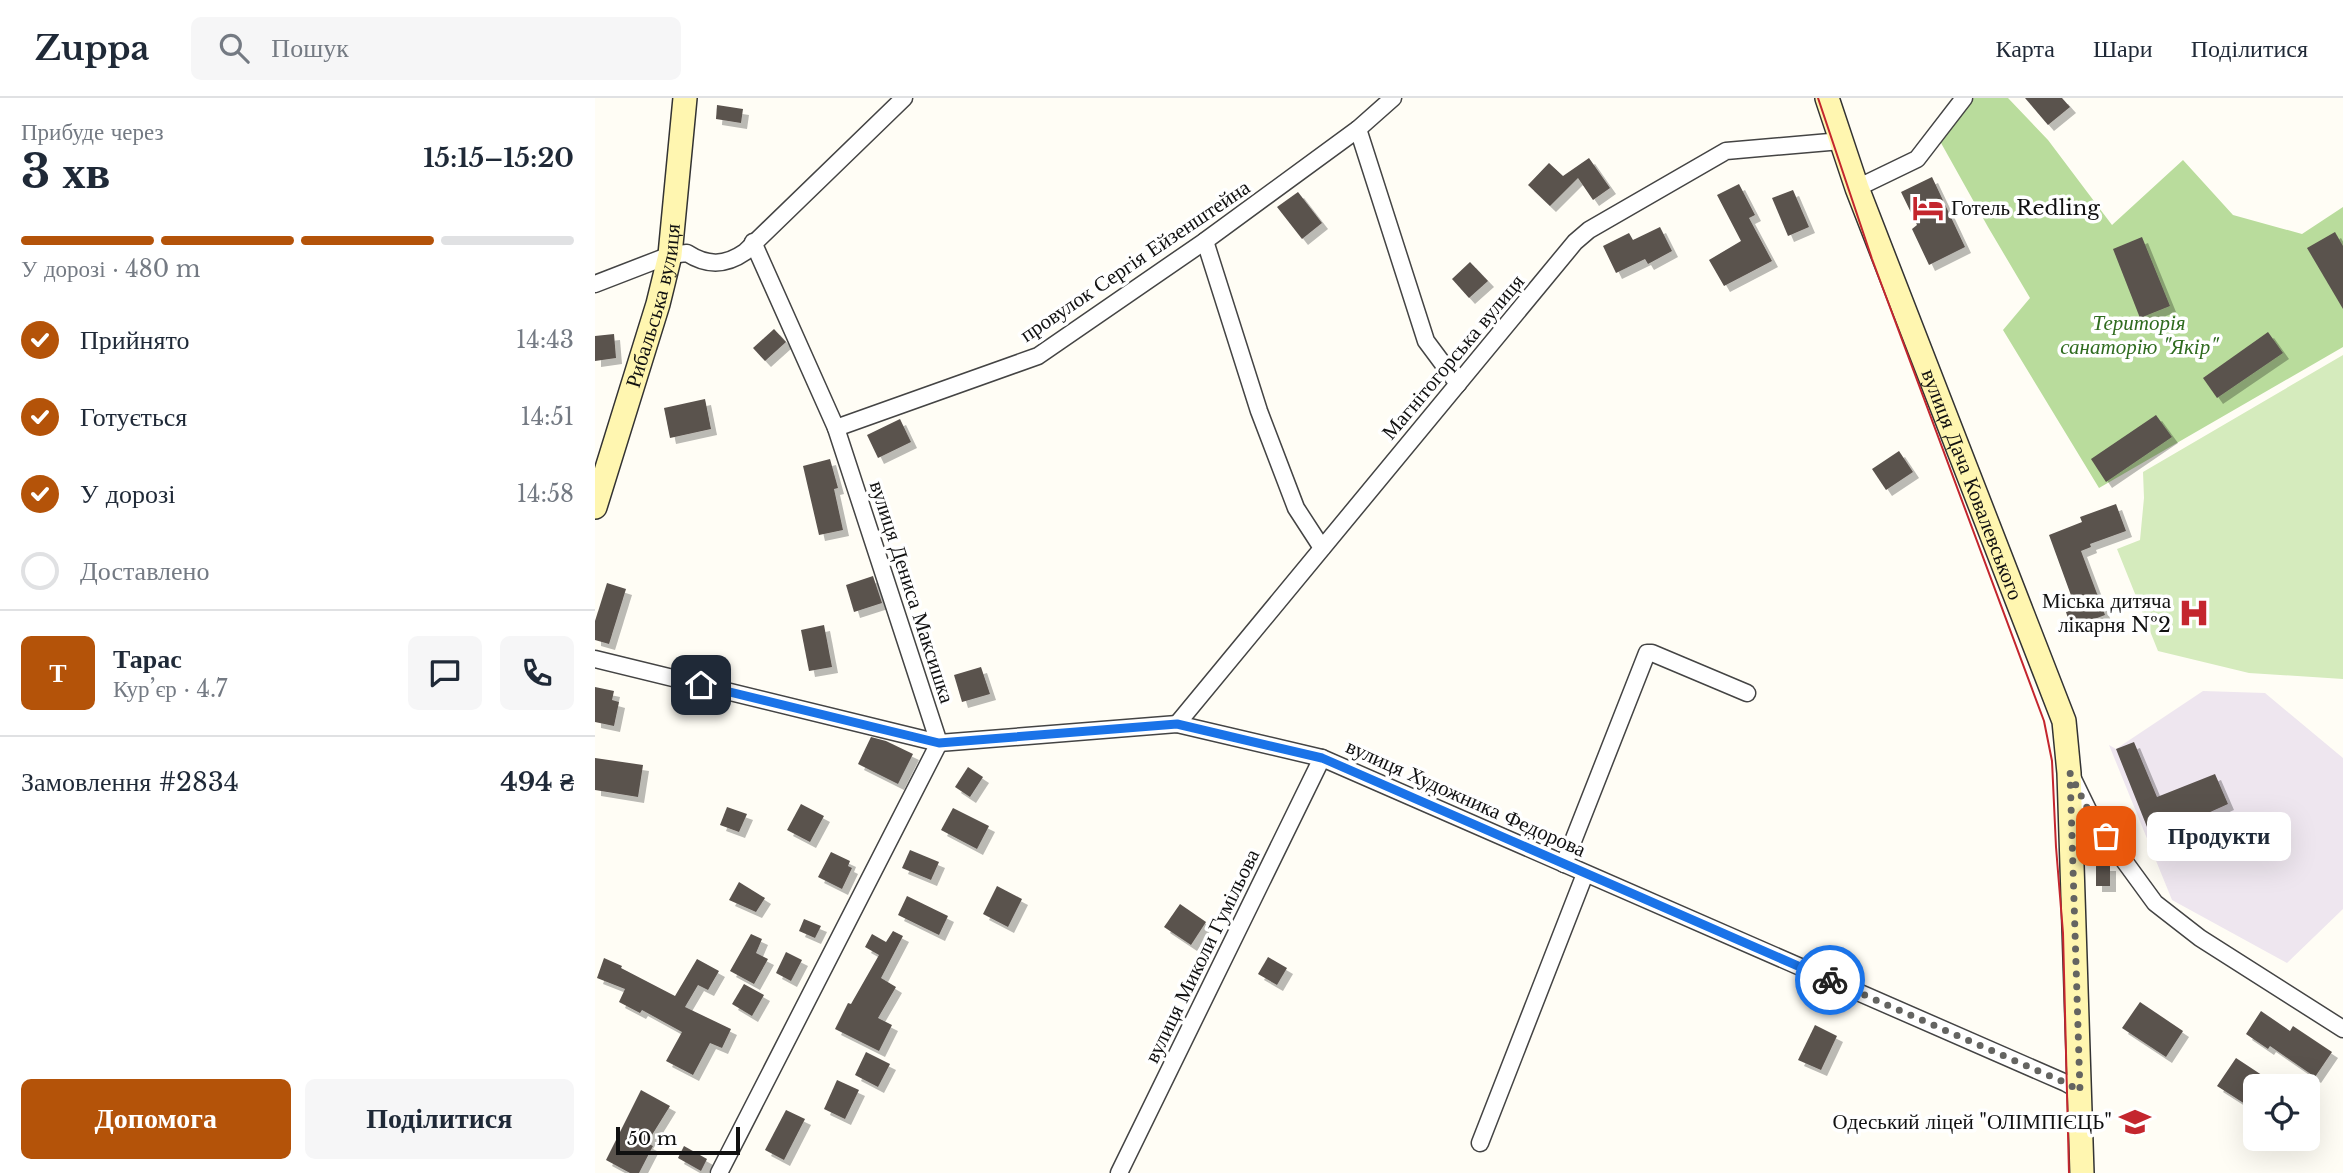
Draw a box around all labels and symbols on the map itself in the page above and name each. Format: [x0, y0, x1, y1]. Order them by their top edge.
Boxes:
street label: провулок Сергія Ейзенштейна [1015, 174, 1256, 348]
hotel icon: Готель Redling [1911, 191, 1945, 225]
place label: Готель Redling [1951, 195, 2100, 221]
street label: Рибальська вулиця [620, 222, 686, 391]
street label: Магнітогорська вулиця [1376, 269, 1530, 445]
park label: Територія санаторію "Якір" [2060, 310, 2219, 360]
street label: вулиця Дача Ковалевського [1916, 365, 2029, 604]
street label: вулиця Дениса Максишка [864, 477, 960, 707]
place label: Міська дитяча лікарня №2 [2042, 588, 2172, 638]
hospital icon: Міська дитяча лікарня №2 [2177, 596, 2211, 630]
pin [671, 655, 731, 715]
street label: вулиця Художника Федорова [1342, 733, 1590, 863]
pin [2076, 806, 2136, 866]
callout: Продукти [2148, 812, 2291, 860]
street label: вулиця Миколи Гумільова [1139, 844, 1265, 1067]
courier [1795, 945, 1865, 1015]
school or university icon: Одеський ліцей "ОЛІМПІЄЦЬ" [2118, 1105, 2152, 1139]
place label: Одеський ліцей "ОЛІМПІЄЦЬ" [1833, 1109, 2112, 1135]
scale bar [616, 1124, 740, 1156]

